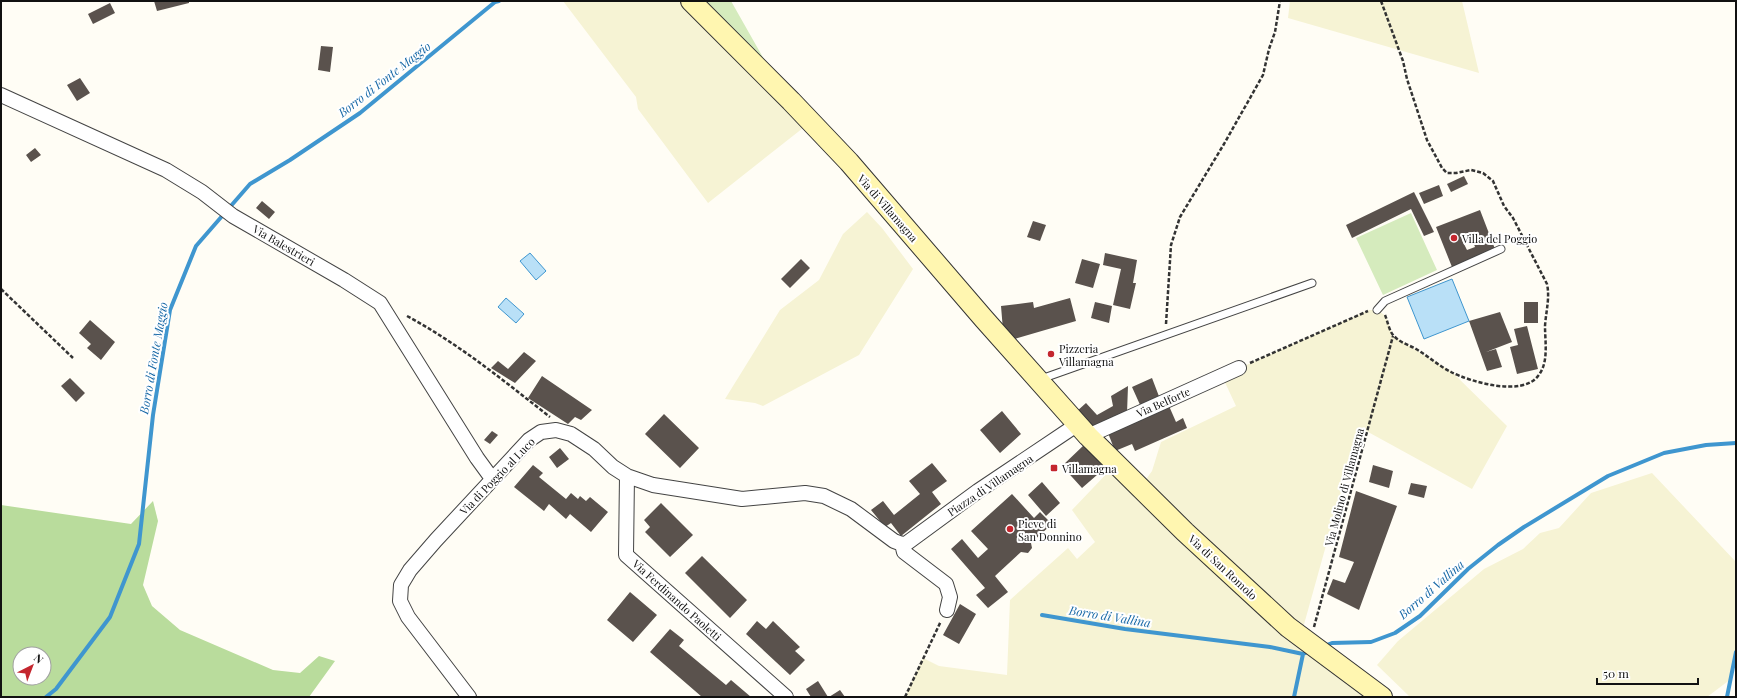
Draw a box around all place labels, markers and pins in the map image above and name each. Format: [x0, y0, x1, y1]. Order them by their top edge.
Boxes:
place label: Villa del Poggio [1461, 231, 1537, 246]
marker: Villa del Poggio [1449, 233, 1459, 243]
place label: Pizzeria Villamagna [1058, 341, 1114, 369]
marker: Pizzeria Villamagna [1046, 349, 1056, 359]
place label: Villamagna [1061, 461, 1117, 476]
marker: Villamagna [1049, 463, 1059, 473]
place label: Pieve di San Donnino [1018, 516, 1082, 544]
marker: Pieve di San Donnino [1005, 524, 1015, 534]

